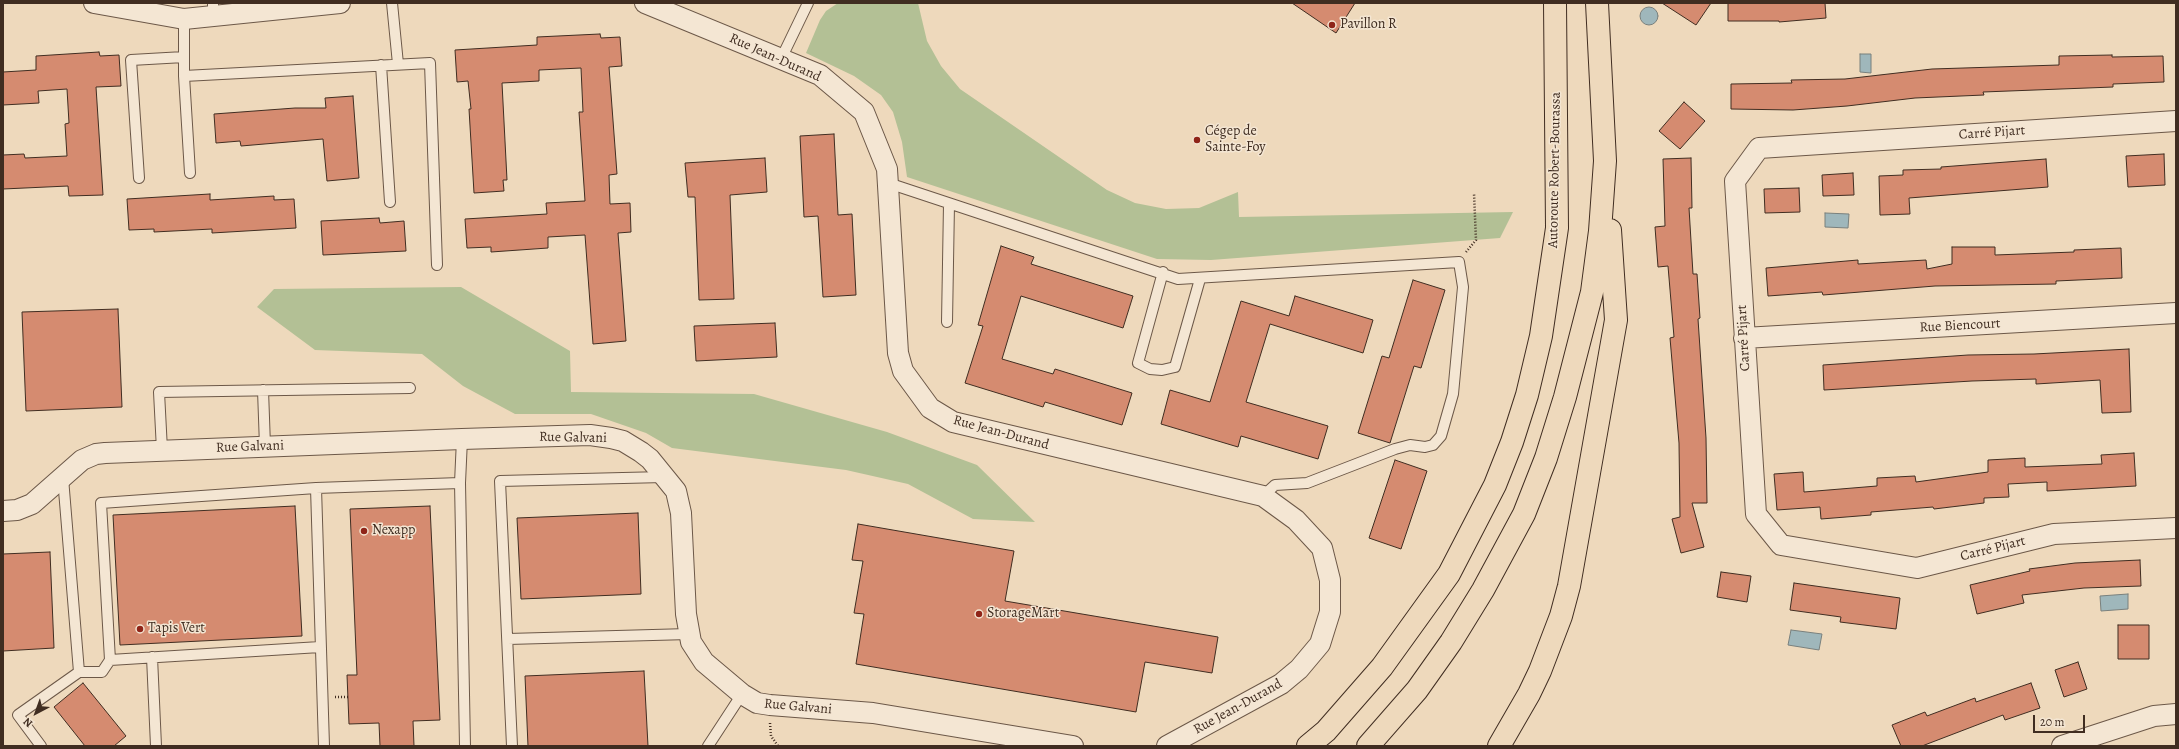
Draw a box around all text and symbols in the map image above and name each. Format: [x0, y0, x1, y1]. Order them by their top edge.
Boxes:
place label: Pavillon R [1340, 17, 1397, 33]
marker: Pavillon R [1327, 20, 1337, 30]
street label: Rue Jean-Durand [727, 30, 823, 86]
street label: Autoroute Robert-Bourassa [1545, 92, 1565, 248]
street label: Carré Pijart [1958, 122, 2026, 144]
place label: Cégep de Sainte-Foy [1205, 124, 1266, 156]
marker: Cégep de Sainte-Foy [1192, 135, 1202, 145]
street label: Carré Pijart [1734, 304, 1754, 372]
street label: Rue Biencourt [1919, 315, 2001, 337]
street label: Rue Jean-Durand [951, 412, 1051, 454]
street label: Rue Galvani [539, 429, 607, 447]
street label: Rue Galvani [216, 437, 284, 457]
place label: Nexapp [372, 523, 415, 539]
marker: Nexapp [359, 526, 369, 536]
street label: Carré Pijart [1959, 533, 2027, 565]
place label: StorageMart [987, 606, 1059, 622]
marker: StorageMart [974, 609, 984, 619]
place label: Tapis Vert [148, 621, 205, 637]
marker: Tapis Vert [135, 624, 145, 634]
street label: Rue Jean-Durand [1191, 676, 1285, 738]
north arrow [16, 693, 56, 733]
street label: Rue Galvani [763, 696, 833, 718]
scale bar [2035, 707, 2087, 733]
text: N [20, 714, 36, 731]
text: 20 m [2040, 714, 2064, 730]

